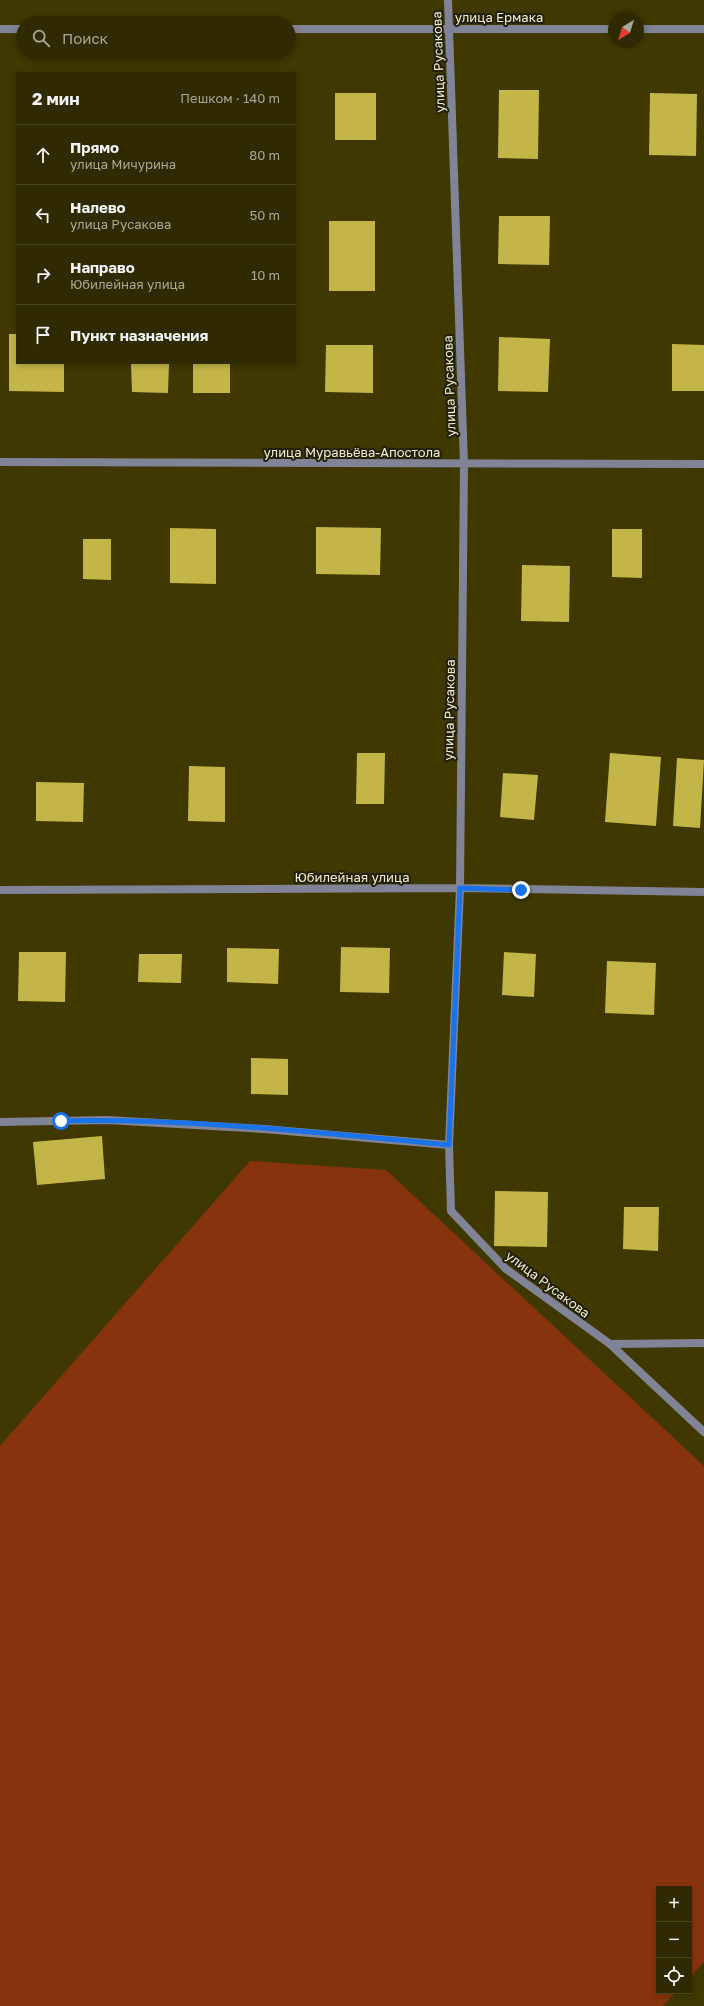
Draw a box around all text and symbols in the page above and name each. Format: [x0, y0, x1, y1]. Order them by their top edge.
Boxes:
street label: улица Ермака [455, 9, 543, 25]
street label: улица Русакова [428, 11, 448, 113]
north arrow [608, 12, 644, 48]
search box [16, 16, 296, 60]
icon: search [30, 27, 52, 49]
text: Поиск [62, 29, 108, 47]
text: 2 мин [32, 88, 80, 109]
text: Пешком · 140 m [180, 90, 280, 106]
text: Прямо [70, 138, 119, 156]
icon: ahead [32, 144, 54, 166]
text: 80 m [249, 147, 280, 163]
text: улица Мичурина [70, 156, 176, 172]
text: Налево [70, 198, 126, 216]
icon: left [32, 204, 54, 226]
text: 50 m [250, 207, 280, 223]
text: улица Русакова [70, 216, 171, 232]
text: Направо [70, 258, 135, 276]
icon: right [32, 264, 54, 286]
text: 10 m [251, 267, 280, 283]
text: Юбилейная улица [70, 276, 185, 292]
icon: arrive [32, 324, 54, 346]
text: Пункт назначения [70, 326, 208, 344]
street label: улица Русакова [439, 335, 459, 437]
street label: улица Муравьёва-Апостола [264, 444, 440, 460]
street label: улица Русакова [440, 659, 458, 761]
street label: Юбилейная улица [294, 869, 410, 885]
route end [512, 881, 530, 899]
route start [52, 1112, 70, 1130]
street label: улица Русакова [503, 1247, 593, 1321]
map controls [656, 1886, 692, 1994]
button: + [656, 1886, 692, 1922]
button: − [656, 1922, 692, 1958]
button: locate [656, 1958, 692, 1994]

